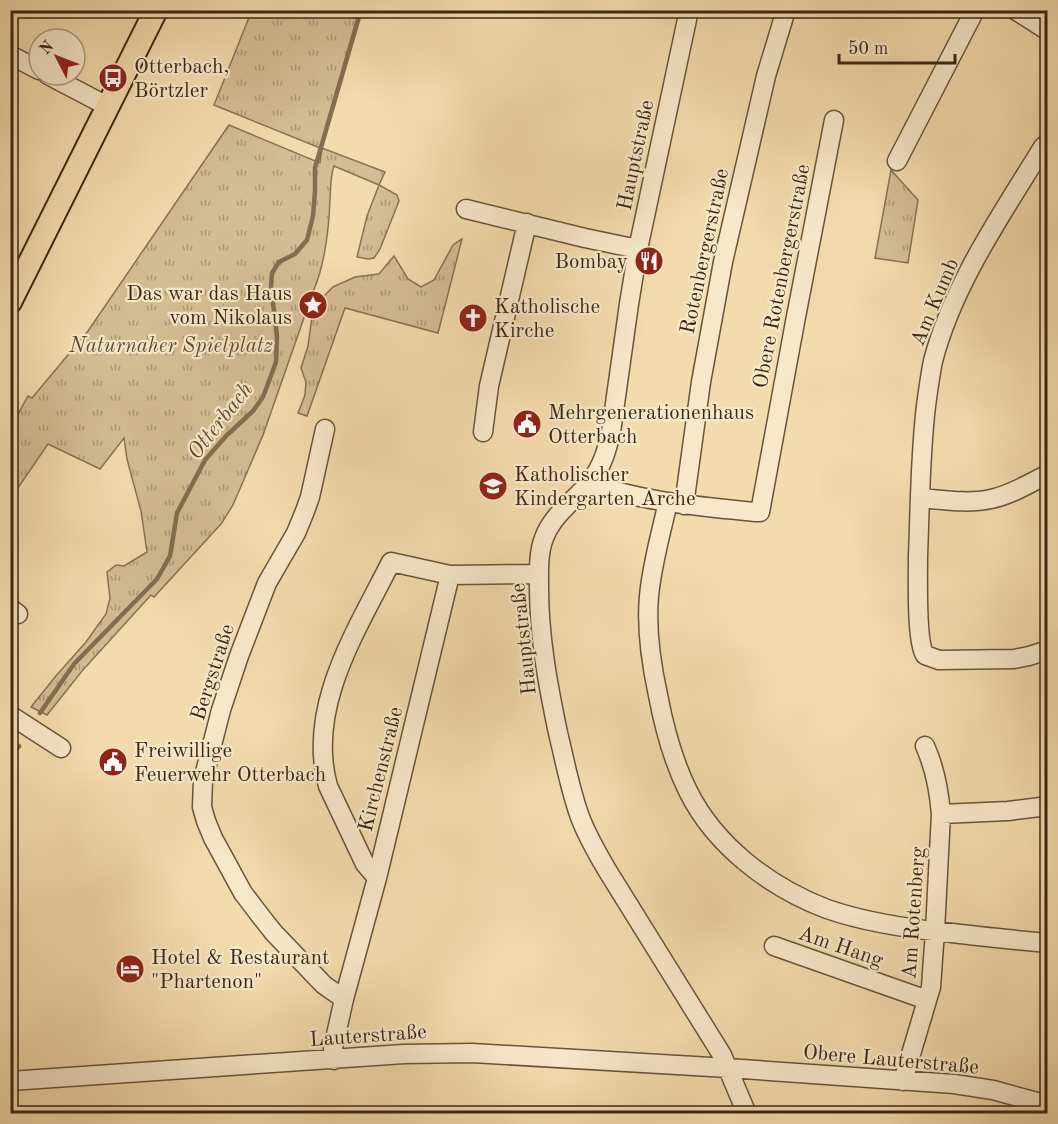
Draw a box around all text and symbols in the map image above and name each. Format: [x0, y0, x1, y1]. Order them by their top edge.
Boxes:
north arrow [27, 27, 87, 87]
scale bar [839, 27, 954, 65]
text: N [37, 38, 58, 58]
text: 50 m [848, 40, 888, 58]
place label: Otterbach, Börtzler [134, 57, 229, 102]
bus stop icon: Otterbach, Börtzler [97, 62, 129, 94]
street label: Hauptstraße [614, 98, 658, 213]
street label: Obere Rotenbergerstraße [750, 162, 815, 390]
street label: Rotenbergerstraße [678, 167, 733, 336]
restaurant icon: Bombay [633, 245, 665, 277]
place label: Bombay [555, 252, 628, 273]
street label: Am Kumb [908, 256, 963, 350]
place label: Das war das Haus vom Nikolaus [126, 284, 292, 329]
place icon: Das war das Haus vom Nikolaus [297, 289, 329, 321]
place label: Katholische Kirche [494, 297, 600, 342]
church icon: Katholische Kirche [457, 302, 489, 334]
park label: Naturnaher Spielplatz [68, 336, 273, 357]
water label: Otterbach [184, 379, 257, 464]
place label: Mehrgenerationenhaus Otterbach [548, 403, 754, 448]
public building icon: Mehrgenerationenhaus Otterbach [511, 408, 543, 440]
place label: Katholischer Kindergarten Arche [514, 465, 696, 510]
school or university icon: Katholischer Kindergarten Arche [477, 470, 509, 502]
street label: Hauptstraße [508, 582, 541, 696]
street label: Bergstraße [188, 622, 239, 723]
street label: Kirchenstraße [356, 705, 407, 834]
place label: Freiwillige Feuerwehr Otterbach [134, 741, 326, 786]
public building icon: Freiwillige Feuerwehr Otterbach [97, 746, 129, 778]
street label: Am Rotenberg [899, 845, 930, 980]
street label: Am Hang [795, 923, 886, 972]
place label: Hotel & Restaurant "Phartenon" [151, 948, 329, 993]
hotel icon: Hotel & Restaurant "Phartenon" [114, 953, 146, 985]
street label: Lauterstraße [309, 1022, 427, 1051]
street label: Obere Lauterstraße [802, 1042, 980, 1079]

